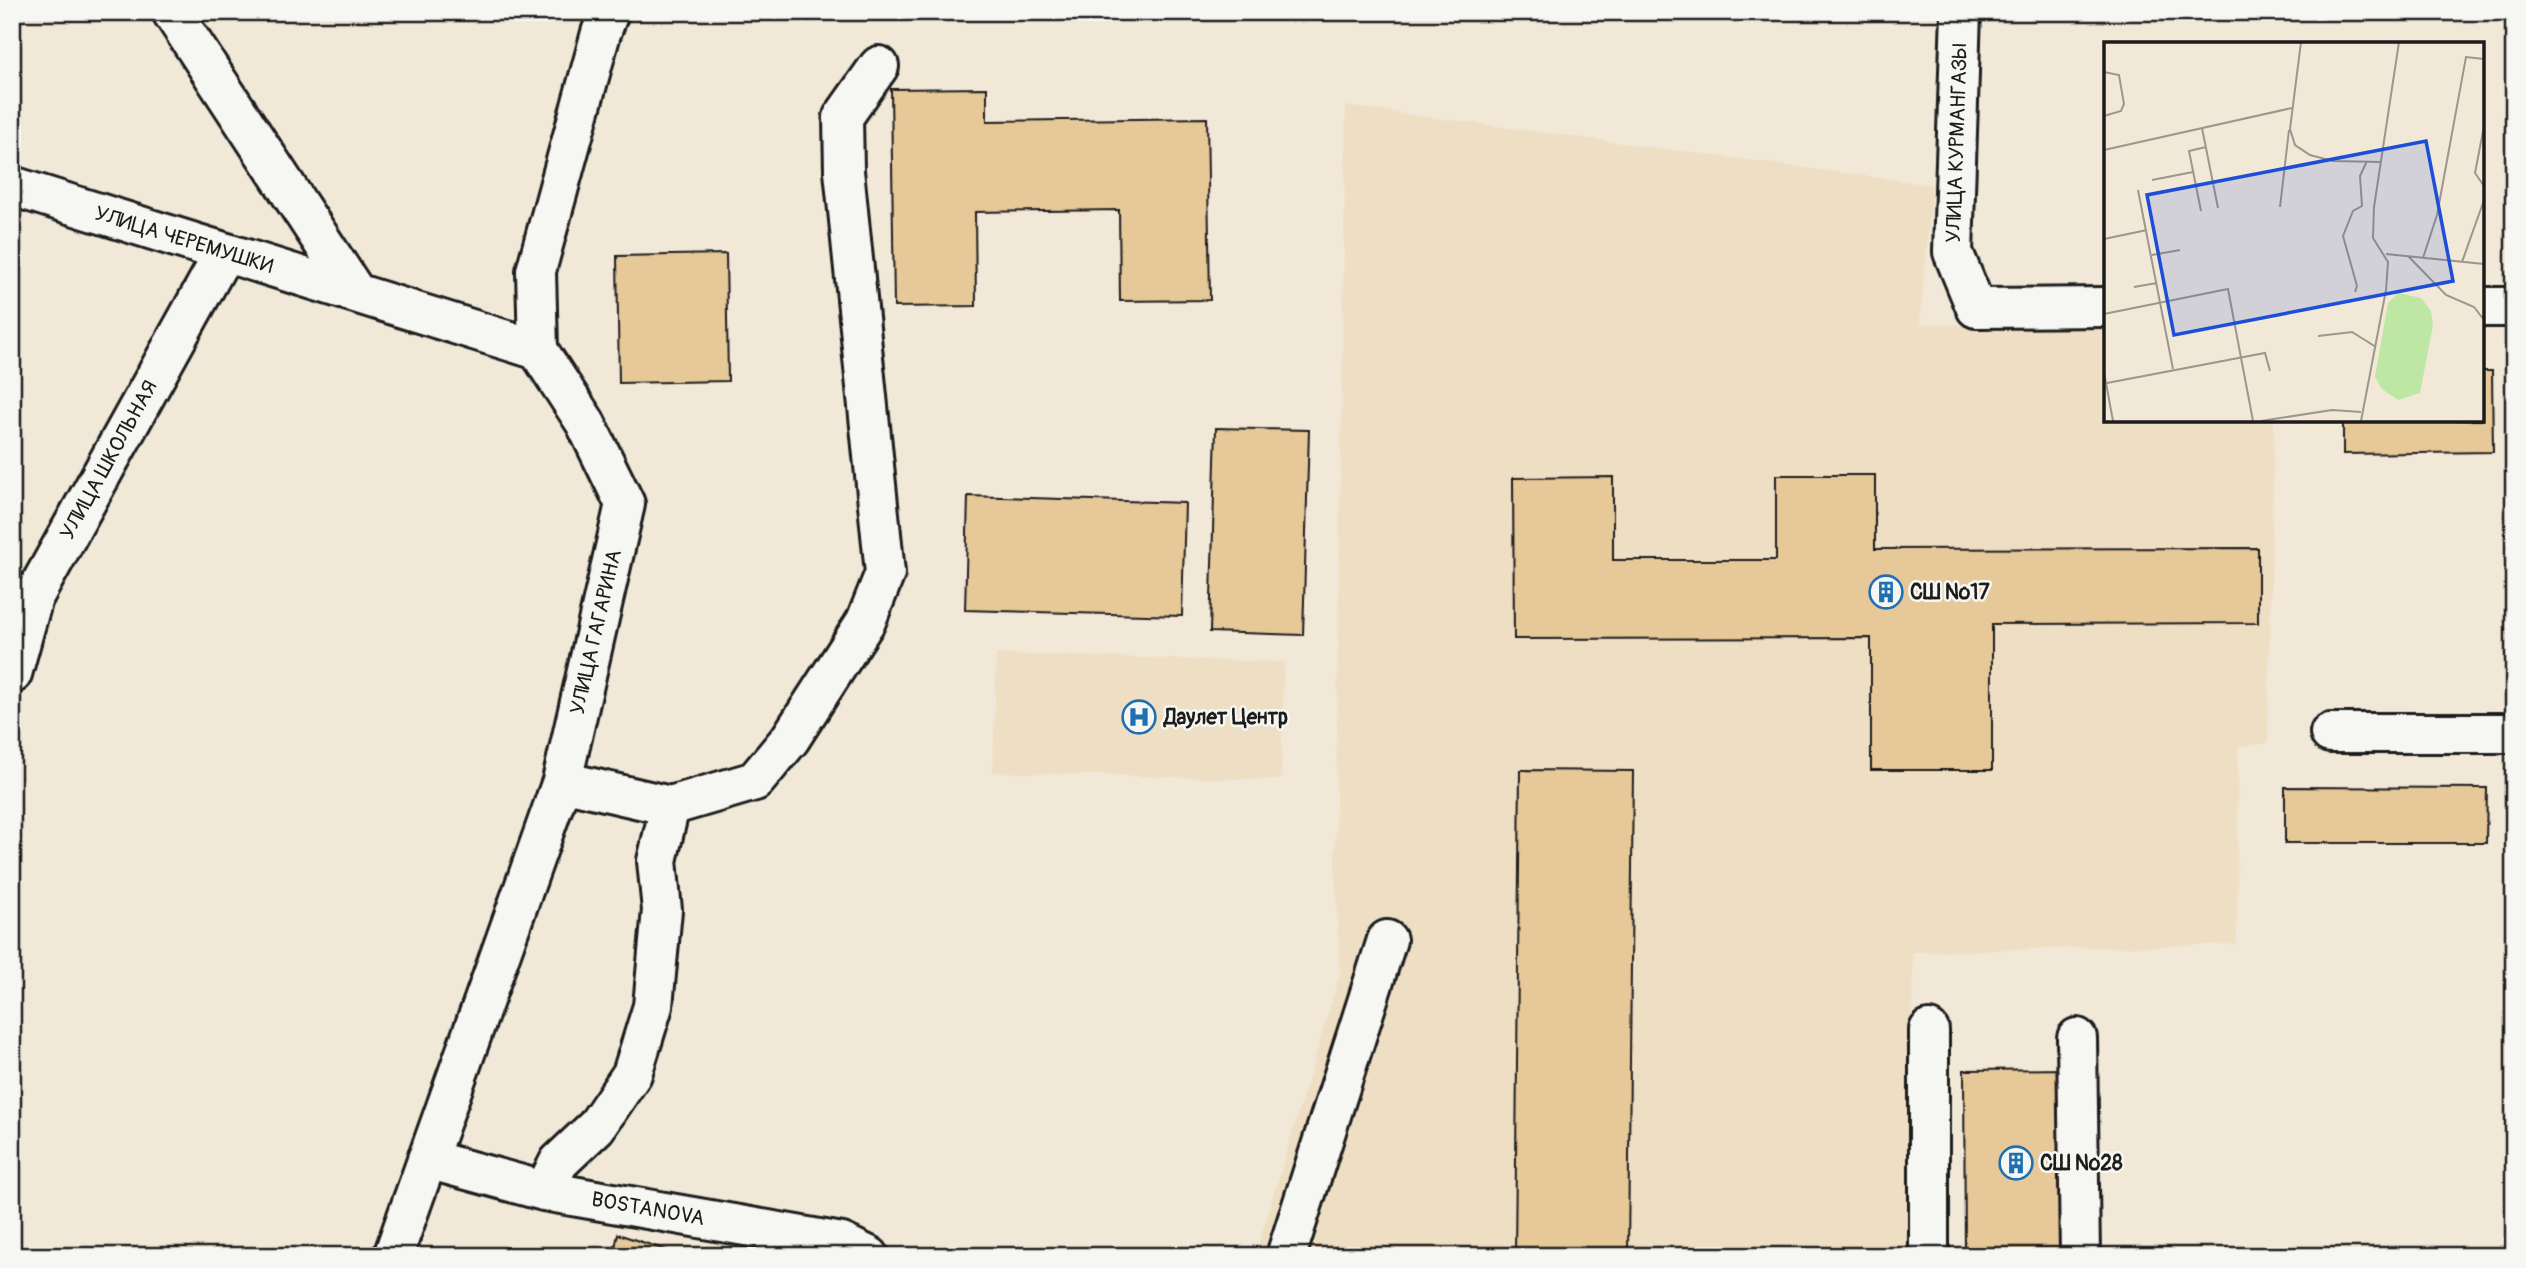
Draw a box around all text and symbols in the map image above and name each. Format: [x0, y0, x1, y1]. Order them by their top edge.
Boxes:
inset map [2104, 42, 2484, 422]
street label: УЛИЦА КУРМАНГАЗЫ [1940, 43, 1974, 243]
street label: УЛИЦА ЧЕРЕМУШКИ [91, 200, 277, 280]
street label: УЛИЦА ШКОЛЬНАЯ [54, 376, 164, 544]
street label: УЛИЦА ГАГАРИНА [564, 547, 628, 717]
building icon: СШ №17 [1867, 573, 1905, 611]
place label: СШ №17 [1910, 579, 1990, 606]
hospital icon: Даулет Центр [1120, 698, 1158, 736]
place label: Даулет Центр [1162, 704, 1288, 731]
building icon: СШ №28 [1997, 1144, 2035, 1182]
place label: СШ №28 [2040, 1150, 2123, 1177]
street label: BOSTANOVA [589, 1186, 707, 1232]

